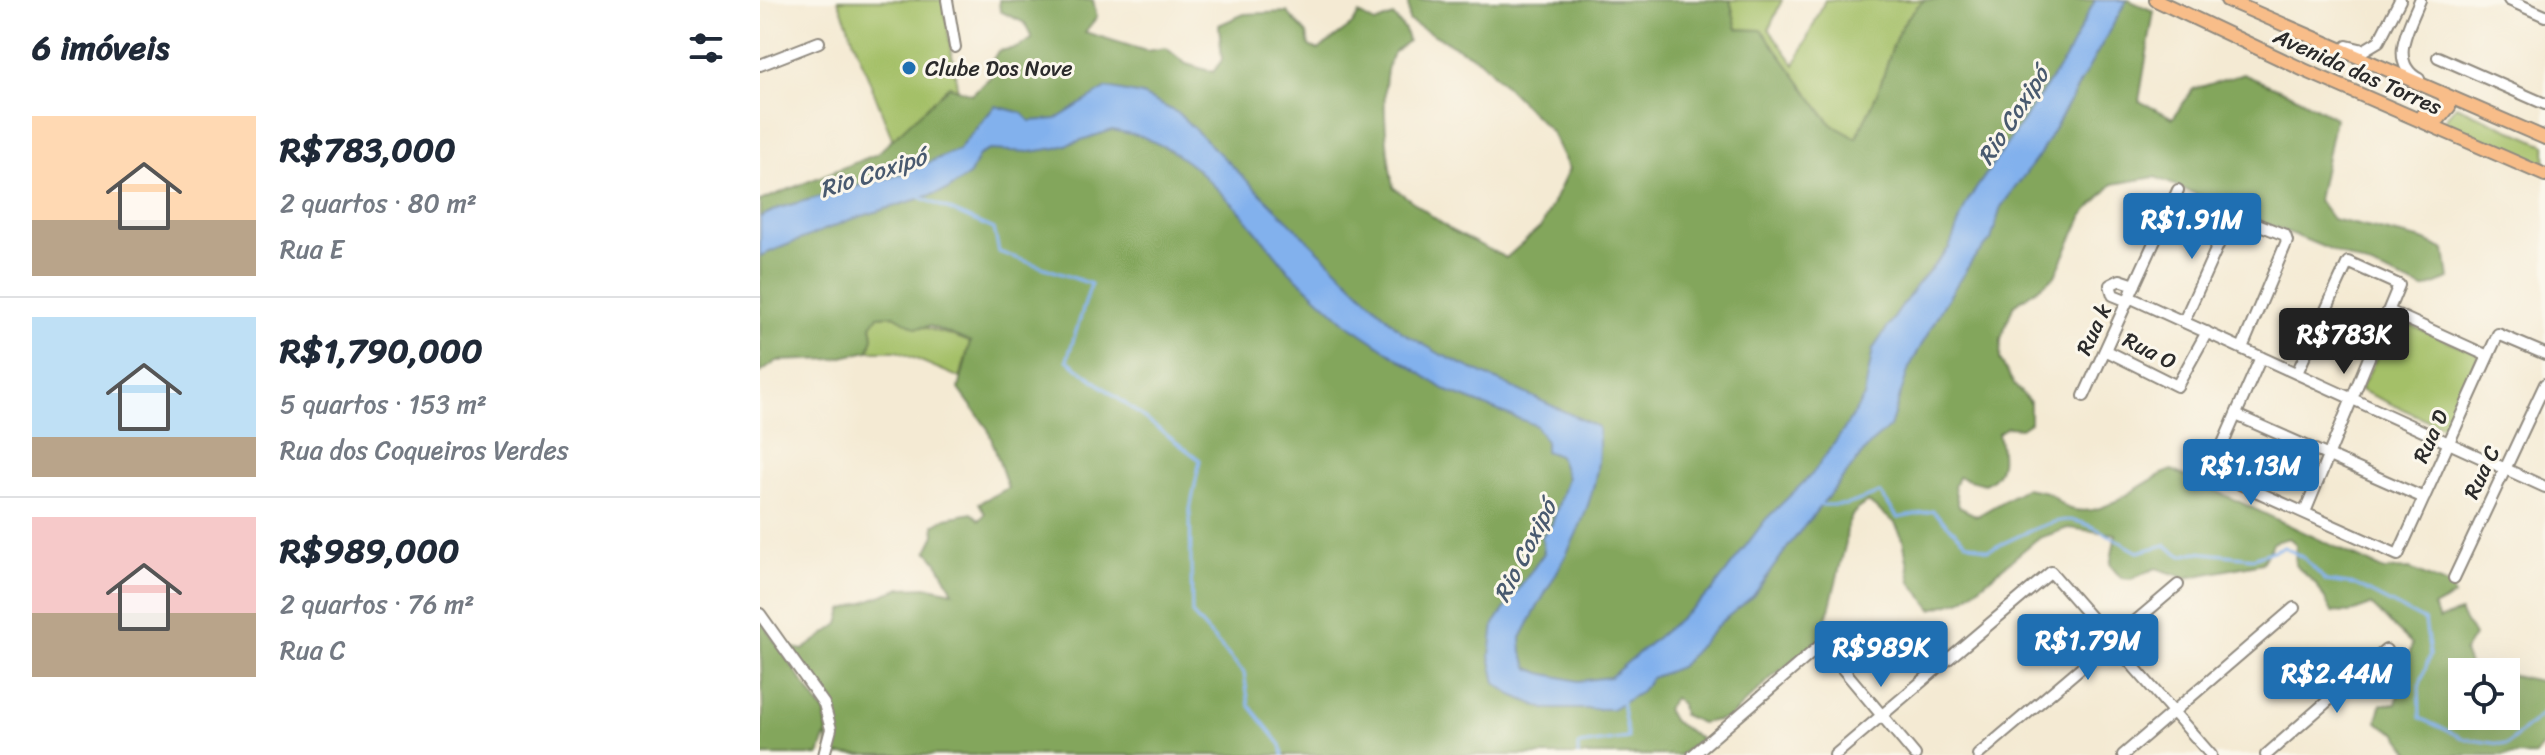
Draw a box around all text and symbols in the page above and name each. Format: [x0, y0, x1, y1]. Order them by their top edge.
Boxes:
street label: Avenida das Torres [2266, 16, 2449, 126]
text: 6 imóveis [32, 18, 170, 78]
icon: filters [684, 26, 728, 70]
place label: Clube Dos Nove [925, 49, 1073, 88]
water label: Rio Coxipó [1965, 54, 2063, 174]
marker: Clube Dos Nove [900, 59, 918, 77]
text: R$783,000 [280, 120, 456, 180]
water label: Rio Coxipó [814, 135, 936, 210]
icon: home [96, 148, 192, 244]
text: 2 quartos · 80 m² [280, 180, 477, 226]
pin: R$1.91M [2118, 193, 2266, 261]
text: R$1.91M [2141, 196, 2243, 242]
text: Rua E [280, 226, 344, 272]
street label: Rua k [2064, 296, 2123, 362]
pin: R$783K [2279, 308, 2409, 376]
text: R$783K [2297, 311, 2391, 357]
street label: Rua O [2116, 320, 2184, 381]
text: R$1,790,000 [280, 321, 483, 381]
icon: home [96, 349, 192, 445]
text: 5 quartos · 153 m² [280, 381, 487, 427]
street label: Rua D [2401, 403, 2459, 469]
text: Rua dos Coqueiros Verdes [280, 427, 569, 473]
pin: R$1.13M [2177, 439, 2325, 507]
street label: Rua C [2452, 439, 2511, 506]
text: R$1.13M [2201, 442, 2301, 488]
water label: Rio Coxipó [1481, 488, 1571, 610]
text: R$989,000 [280, 521, 459, 581]
icon: home [96, 549, 192, 645]
text: 2 quartos · 76 m² [280, 581, 474, 627]
pin: R$1.79M [2014, 614, 2162, 682]
text: R$1.79M [2035, 617, 2141, 663]
pin: R$989K [1816, 621, 1946, 689]
text: R$989K [1833, 624, 1929, 670]
text: Rua C [280, 627, 346, 673]
pin: R$2.44M [2263, 647, 2411, 715]
text: R$2.44M [2282, 650, 2392, 696]
map controls [2448, 658, 2520, 730]
button: locate [2448, 658, 2520, 730]

